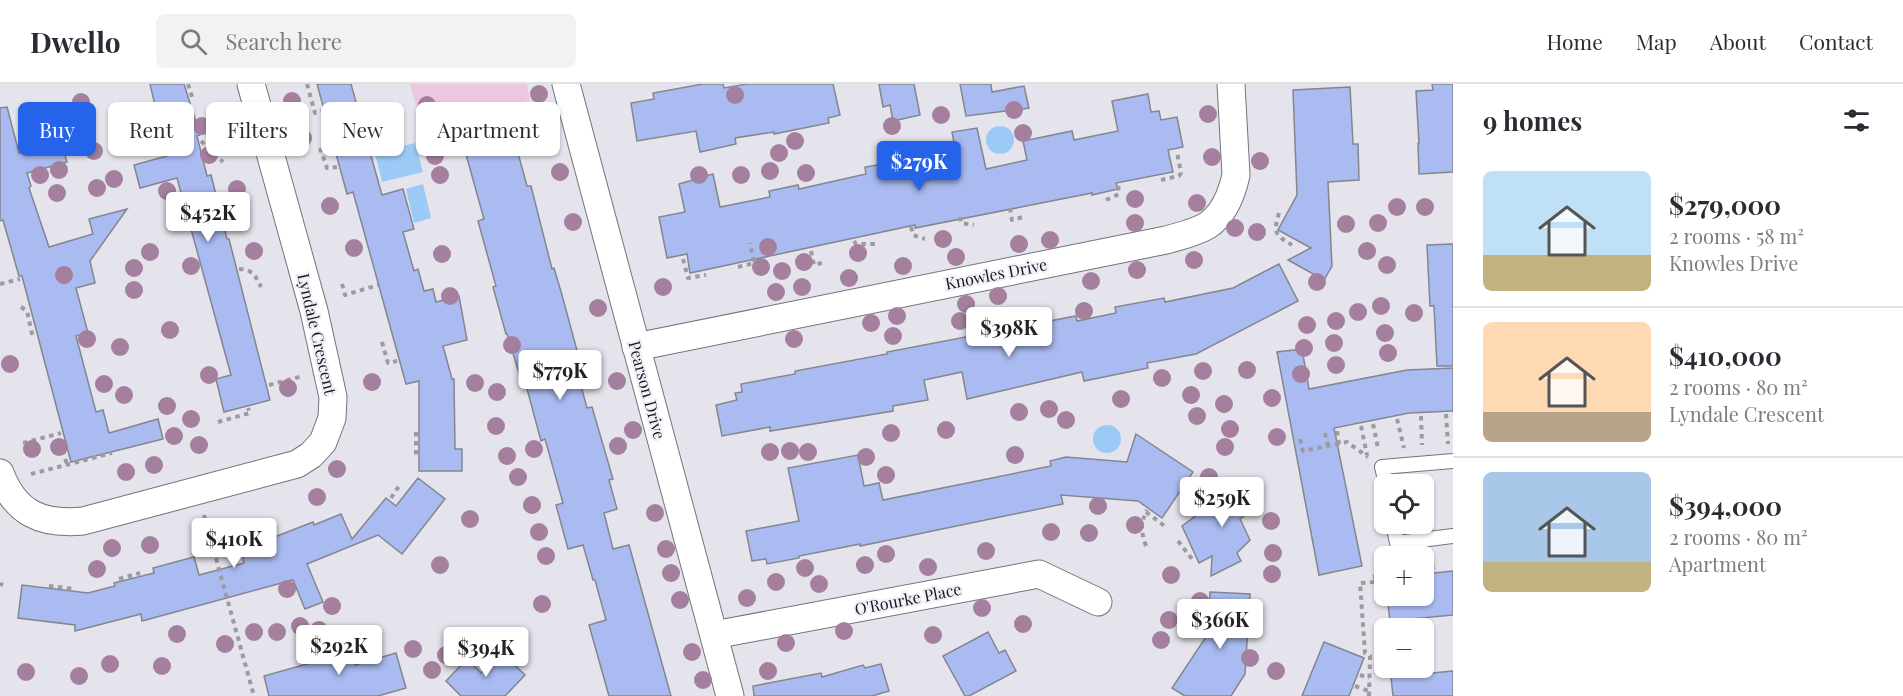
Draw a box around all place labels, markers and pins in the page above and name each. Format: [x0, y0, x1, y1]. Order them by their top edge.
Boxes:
pin: $279K [877, 141, 961, 192]
pin: $452K [166, 192, 250, 243]
pin: $398K [967, 307, 1051, 358]
pin: $779K [518, 350, 602, 401]
pin: $259K [1180, 477, 1264, 528]
pin: $410K [192, 518, 276, 569]
pin: $366K [1178, 599, 1262, 650]
pin: $292K [297, 625, 381, 676]
pin: $394K [444, 627, 528, 678]

